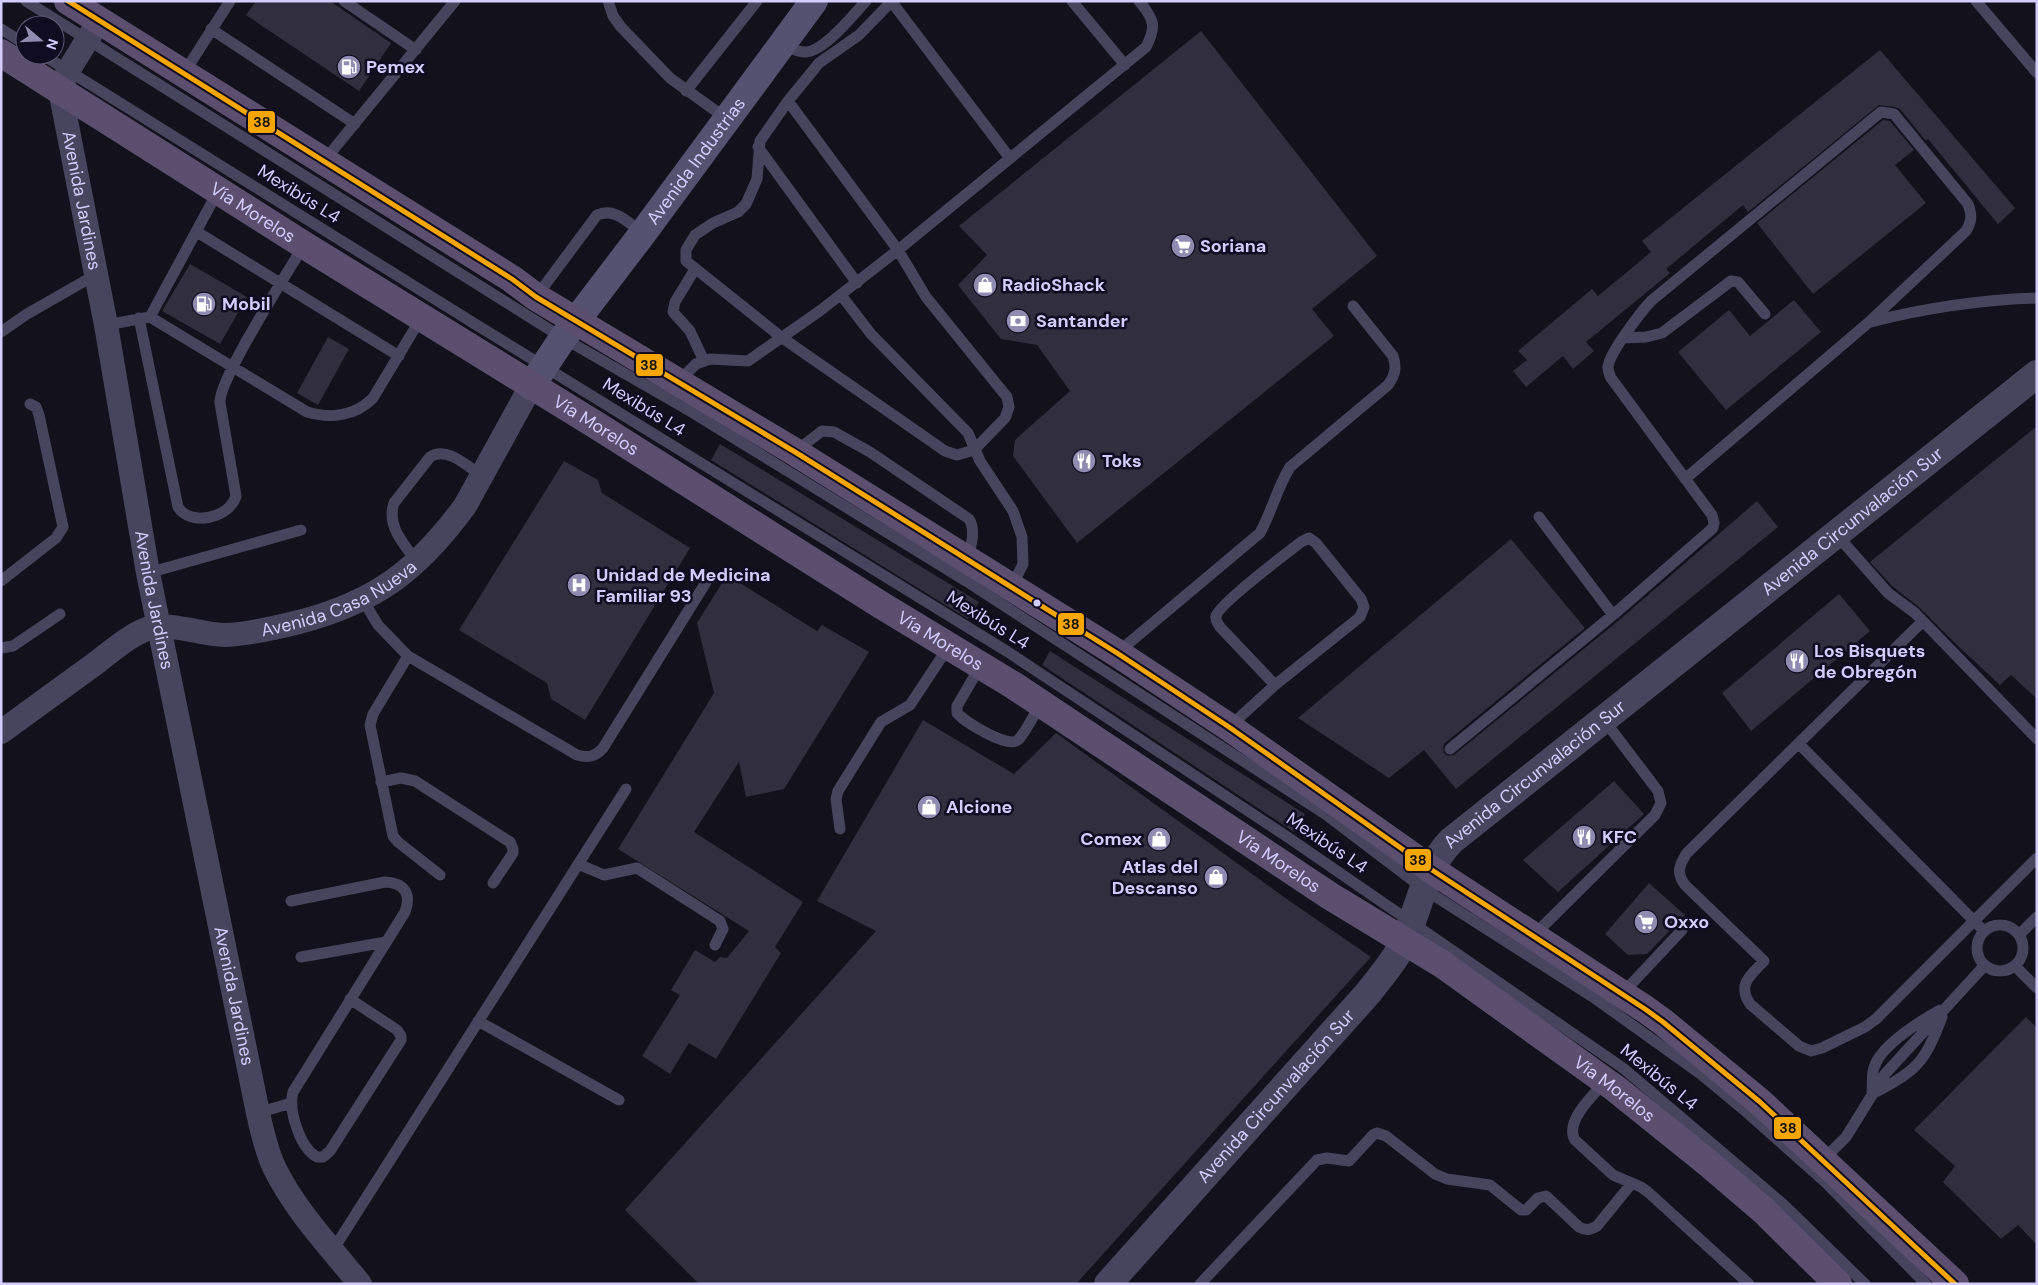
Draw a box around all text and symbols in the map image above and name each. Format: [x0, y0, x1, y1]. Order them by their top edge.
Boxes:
north arrow [15, 15, 65, 65]
text: N [42, 36, 62, 52]
fuel station icon: Pemex [336, 54, 362, 80]
place label: Pemex [366, 55, 425, 79]
street label: Avenida Industrias [641, 93, 751, 230]
line badge: 38 [247, 110, 276, 134]
text: 38 [253, 113, 271, 131]
street label: Avenida Jardines [56, 129, 107, 272]
street label: Mexibús L4 [253, 159, 345, 229]
street label: Vía Morelos [205, 176, 300, 249]
supermarket icon: Soriana [1170, 233, 1196, 259]
place label: Soriana [1200, 234, 1266, 258]
shop icon: RadioShack [972, 272, 998, 298]
place label: RadioShack [1002, 273, 1106, 297]
fuel station icon: Mobil [191, 291, 217, 317]
place label: Mobil [222, 292, 270, 316]
bank icon: Santander [1005, 308, 1031, 334]
place label: Santander [1036, 309, 1128, 333]
line badge: 38 [635, 353, 664, 377]
text: 38 [640, 356, 658, 374]
street label: Mexibús L4 [598, 372, 690, 442]
street label: Vía Morelos [549, 390, 644, 461]
street label: Avenida Circunvalación Sur [1756, 441, 1948, 601]
restaurant icon: Toks [1071, 448, 1097, 474]
place label: Toks [1102, 449, 1142, 473]
street label: Avenida Jardines [129, 529, 179, 672]
street label: Avenida Casa Nueva [259, 555, 422, 642]
place label: Unidad de Medicina Familiar 93 [596, 563, 771, 608]
hospital icon: Unidad de Medicina Familiar 93 [566, 572, 592, 598]
street label: Mexibús L4 [942, 585, 1034, 655]
unlabelled marker [1032, 598, 1042, 608]
street label: Vía Morelos [893, 606, 988, 676]
line badge: 38 [1057, 612, 1085, 636]
text: 38 [1062, 615, 1080, 633]
place label: Los Bisquets de Obregón [1814, 639, 1925, 684]
restaurant icon: Los Bisquets de Obregón [1784, 648, 1810, 674]
street label: Avenida Circunvalación Sur [1438, 694, 1631, 854]
shop icon: Alcione [916, 794, 942, 820]
place label: Alcione [946, 795, 1013, 819]
street label: Mexibús L4 [1282, 807, 1372, 879]
restaurant icon: KFC [1571, 824, 1597, 850]
street label: Vía Morelos [1231, 825, 1325, 898]
place label: KFC [1602, 825, 1637, 849]
shop icon: Comex [1146, 826, 1172, 852]
place label: Comex [1080, 827, 1142, 851]
line badge: 38 [1404, 848, 1432, 872]
text: 38 [1409, 851, 1427, 869]
place label: Atlas del Descanso [1112, 855, 1198, 900]
shop icon: Atlas del Descanso [1203, 864, 1229, 890]
supermarket icon: Oxxo [1633, 909, 1659, 935]
place label: Oxxo [1664, 910, 1709, 934]
street label: Avenida Jardines [208, 924, 260, 1068]
street label: Avenida Circunvalación Sur [1192, 1004, 1360, 1188]
street label: Mexibús L4 [1615, 1038, 1703, 1116]
street label: Vía Morelos [1569, 1050, 1660, 1128]
line badge: 38 [1773, 1116, 1802, 1140]
text: 38 [1779, 1119, 1797, 1137]

